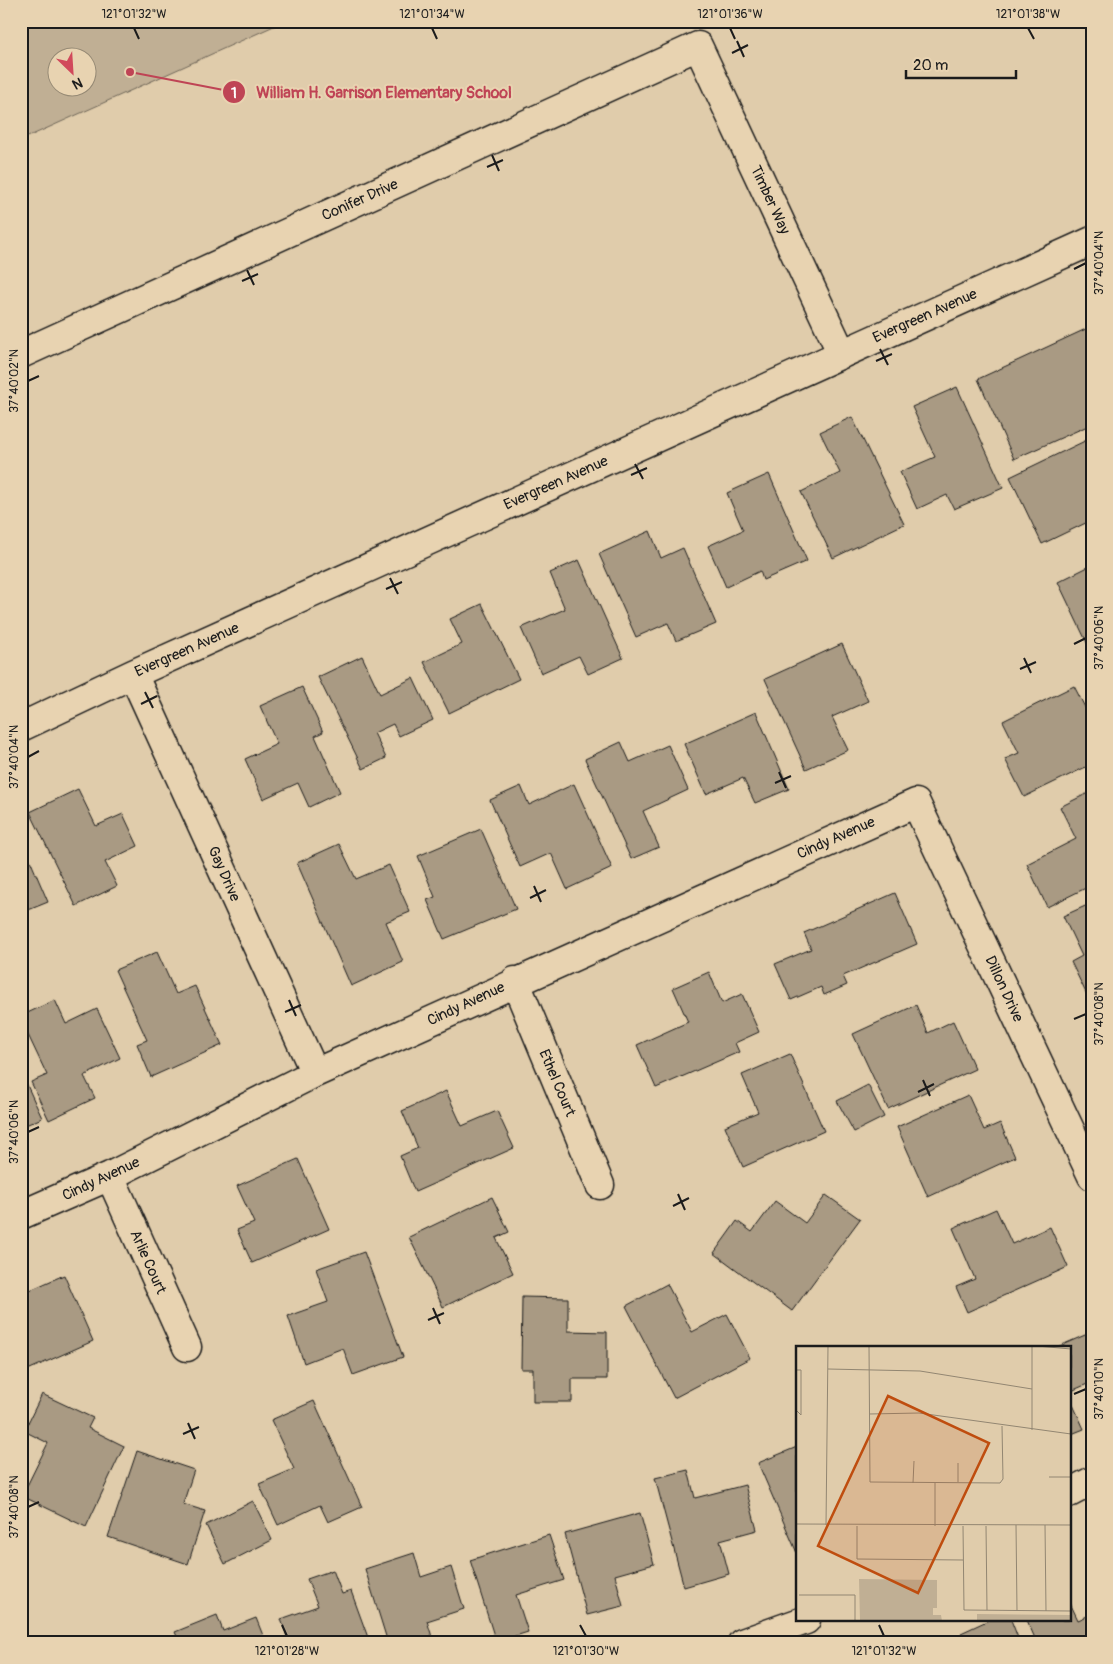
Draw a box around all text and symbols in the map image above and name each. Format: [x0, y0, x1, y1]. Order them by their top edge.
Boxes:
text: 121°01'32"W [101, 7, 167, 22]
text: 121°01'34"W [399, 7, 465, 22]
text: 121°01'36"W [697, 7, 763, 22]
text: 121°01'38"W [996, 7, 1060, 22]
north arrow [48, 48, 98, 98]
scale bar [906, 48, 1016, 80]
text: 20 m [913, 56, 948, 75]
text: N [69, 74, 85, 93]
callout: William H. Garrison Elementary School [222, 77, 522, 108]
text: William H. Garrison Elementary School [256, 83, 512, 103]
text: 1 [231, 84, 237, 103]
street label: Timber Way [746, 163, 794, 238]
street label: Conifer Drive [319, 174, 402, 225]
text: 37°40'04"N [1092, 231, 1107, 295]
street label: Evergreen Avenue [870, 284, 981, 348]
text: 37°40'02"N [7, 349, 22, 413]
street label: Evergreen Avenue [501, 451, 612, 515]
text: 37°40'06"N [1092, 606, 1107, 670]
street label: Evergreen Avenue [132, 618, 243, 682]
text: 37°40'04"N [7, 725, 22, 789]
street label: Cindy Avenue [794, 812, 878, 864]
street label: Gay Drive [203, 843, 245, 905]
street label: Dillon Drive [980, 953, 1028, 1026]
street label: Cindy Avenue [424, 978, 508, 1030]
text: 37°40'08"N [1092, 982, 1107, 1046]
street label: Ethel Court [534, 1046, 580, 1120]
text: 37°40'06"N [7, 1100, 22, 1164]
street label: Cindy Avenue [59, 1153, 143, 1205]
street label: Arlie Court [125, 1227, 171, 1298]
inset map [796, 1346, 1070, 1622]
text: 37°40'10"N [1092, 1358, 1107, 1420]
text: 37°40'08"N [7, 1475, 22, 1539]
text: 121°01'28"W [255, 1644, 319, 1659]
text: 121°01'30"W [553, 1644, 619, 1659]
text: 121°01'32"W [851, 1644, 917, 1659]

